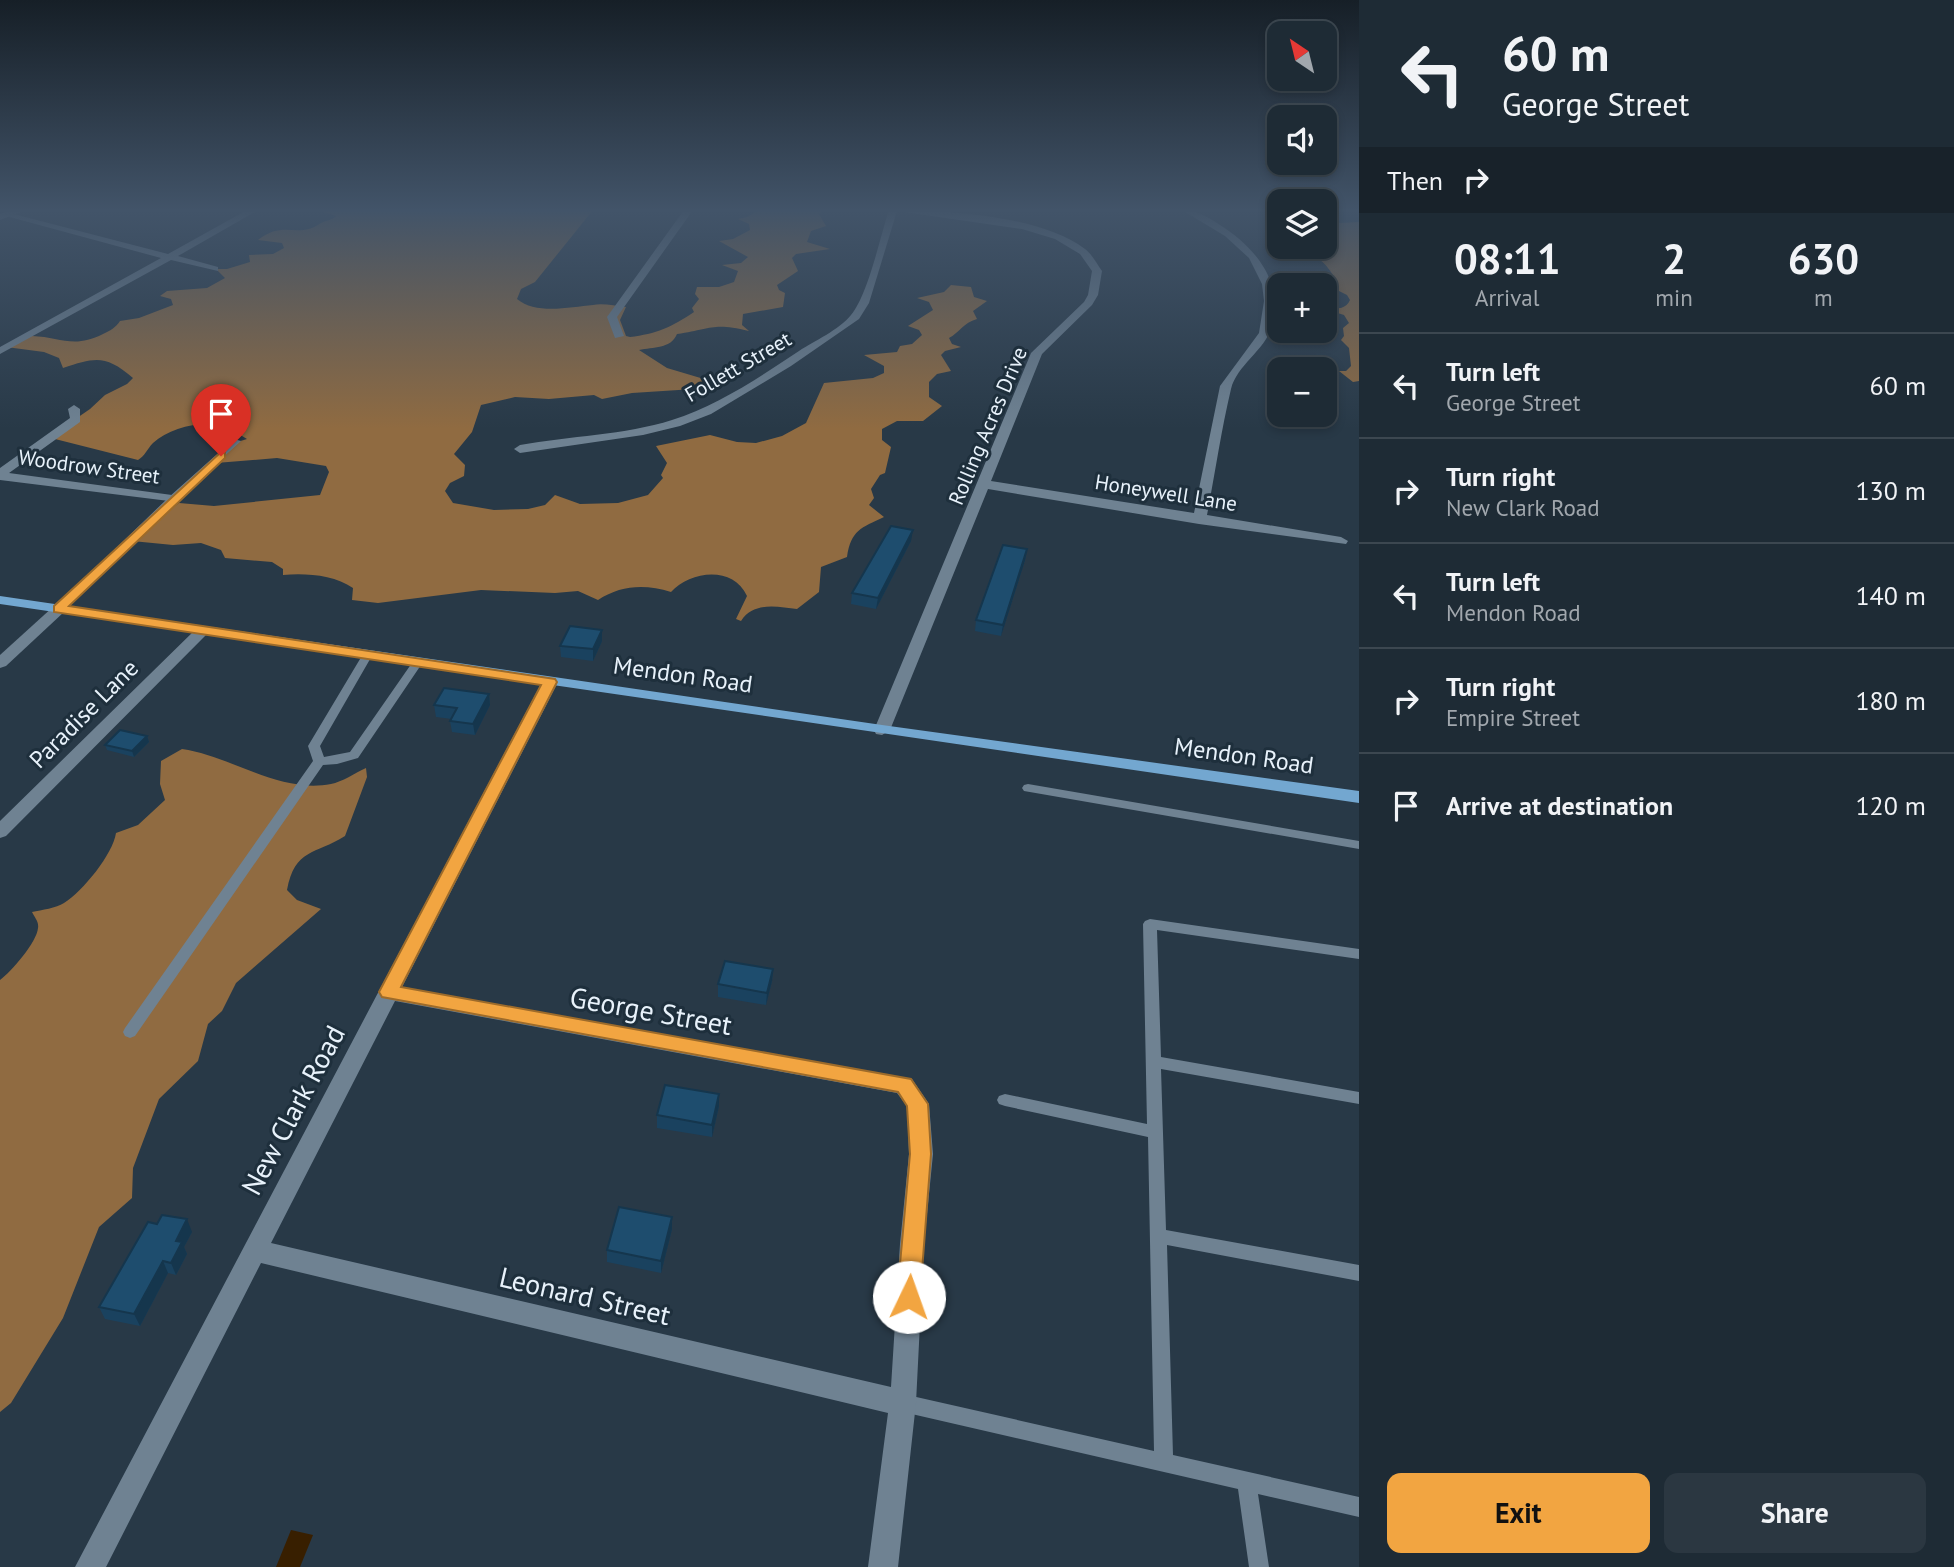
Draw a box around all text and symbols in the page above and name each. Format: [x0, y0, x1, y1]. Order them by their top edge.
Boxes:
north arrow [1267, 21, 1337, 91]
map controls [1267, 21, 1337, 427]
text: 60 m [1502, 21, 1609, 85]
icon: left [1387, 28, 1478, 119]
text: George Street [1502, 83, 1689, 125]
button: sound [1267, 105, 1337, 175]
icon: right [1457, 161, 1495, 199]
text: Then [1387, 164, 1443, 197]
button: layers [1267, 189, 1337, 259]
text: 08:11 [1454, 231, 1560, 286]
text: 2 [1662, 231, 1686, 286]
text: 630 [1788, 231, 1859, 286]
button: + [1267, 273, 1337, 343]
text: Arrival [1475, 283, 1539, 312]
text: min [1655, 283, 1693, 312]
text: m [1814, 283, 1833, 312]
street label: Follett Street [680, 325, 796, 408]
street label: Rolling Acres Drive [942, 343, 1033, 509]
text: Turn left [1446, 355, 1540, 388]
button: − [1267, 357, 1337, 427]
icon: left [1387, 367, 1425, 405]
text: 60 m [1870, 369, 1926, 402]
pin [191, 384, 251, 456]
text: George Street [1446, 388, 1581, 417]
icon: arrive [202, 395, 240, 433]
street label: Woodrow Street [17, 443, 162, 490]
text: Turn right [1446, 460, 1555, 493]
street label: Honeywell Lane [1093, 468, 1239, 517]
icon: right [1387, 472, 1425, 510]
text: 130 m [1855, 474, 1926, 507]
text: New Clark Road [1446, 493, 1600, 522]
text: Turn left [1446, 565, 1540, 598]
icon: left [1387, 577, 1425, 615]
text: 140 m [1855, 579, 1926, 612]
text: Mendon Road [1446, 598, 1581, 627]
street label: Mendon Road [611, 649, 755, 700]
street label: Paradise Lane [23, 653, 145, 775]
text: Turn right [1446, 670, 1555, 703]
icon: right [1387, 682, 1425, 720]
text: 180 m [1855, 684, 1926, 717]
text: Empire Street [1446, 703, 1580, 732]
street label: Mendon Road [1172, 730, 1316, 781]
icon: arrive [1387, 787, 1425, 825]
text: Arrive at destination [1446, 789, 1673, 822]
text: 120 m [1855, 789, 1926, 822]
street label: George Street [567, 978, 735, 1043]
street label: New Clark Road [232, 1019, 353, 1201]
street label: Leonard Street [496, 1258, 675, 1333]
position arrow [872, 1260, 946, 1334]
button: Exit [1387, 1473, 1650, 1553]
button: Share [1664, 1473, 1926, 1553]

